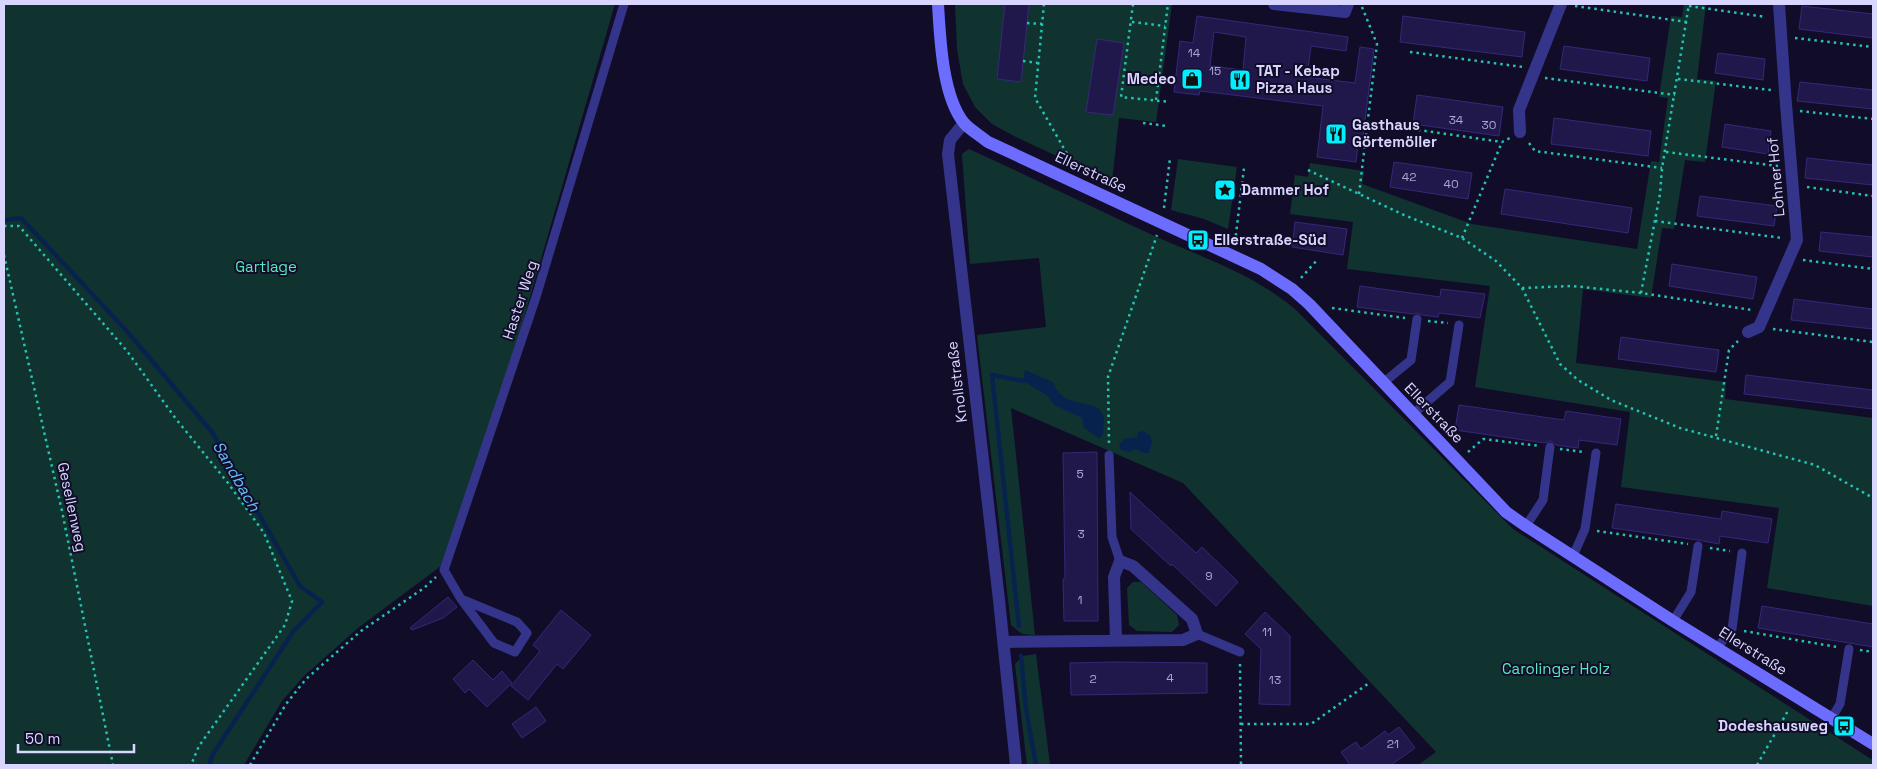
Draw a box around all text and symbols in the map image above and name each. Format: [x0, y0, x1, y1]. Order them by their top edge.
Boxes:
house number: 14 [1188, 45, 1201, 61]
place label: TAT - Kebap Pizza Haus [1256, 61, 1340, 97]
house number: 15 [1209, 63, 1221, 79]
shop icon: Medeo [1180, 67, 1204, 91]
restaurant icon: TAT - Kebap Pizza Haus [1228, 68, 1252, 92]
place label: Medeo [1127, 69, 1176, 88]
house number: 34 [1449, 112, 1464, 128]
place label: Gasthaus Görtemöller [1352, 115, 1437, 151]
house number: 30 [1482, 117, 1496, 133]
restaurant icon: Gasthaus Görtemöller [1324, 122, 1348, 146]
street label: Lohner Hof [1763, 136, 1788, 218]
street label: Ellerstraße [1052, 147, 1130, 197]
house number: 42 [1402, 169, 1416, 185]
house number: 40 [1443, 176, 1459, 192]
place icon: Dammer Hof [1213, 178, 1237, 202]
place label: Dammer Hof [1241, 180, 1329, 199]
bus stop icon: Ellerstraße-Süd [1186, 228, 1210, 252]
place label: Ellerstraße-Süd [1214, 230, 1327, 249]
park label: Gartlage [235, 257, 297, 276]
street label: Haster Weg [498, 258, 541, 342]
street label: Knollstraße [942, 340, 971, 424]
street label: Ellerstraße [1401, 378, 1468, 447]
water label: Sandbach [208, 437, 266, 516]
street label: Gesellenweg [54, 460, 91, 554]
house number: 5 [1076, 466, 1084, 482]
house number: 3 [1077, 526, 1085, 542]
house number: 9 [1205, 568, 1213, 584]
house number: 1 [1077, 592, 1083, 608]
street label: Ellerstraße [1716, 622, 1791, 679]
house number: 11 [1262, 624, 1272, 640]
park label: Carolinger Holz [1502, 659, 1610, 678]
house number: 4 [1166, 670, 1174, 686]
house number: 2 [1089, 671, 1097, 687]
house number: 13 [1269, 672, 1281, 688]
bus stop icon: Dodeshausweg [1832, 714, 1856, 738]
place label: Dodeshausweg [1718, 716, 1828, 735]
scale bar [18, 722, 134, 754]
text: 50 m [25, 729, 60, 748]
house number: 21 [1387, 736, 1399, 752]

